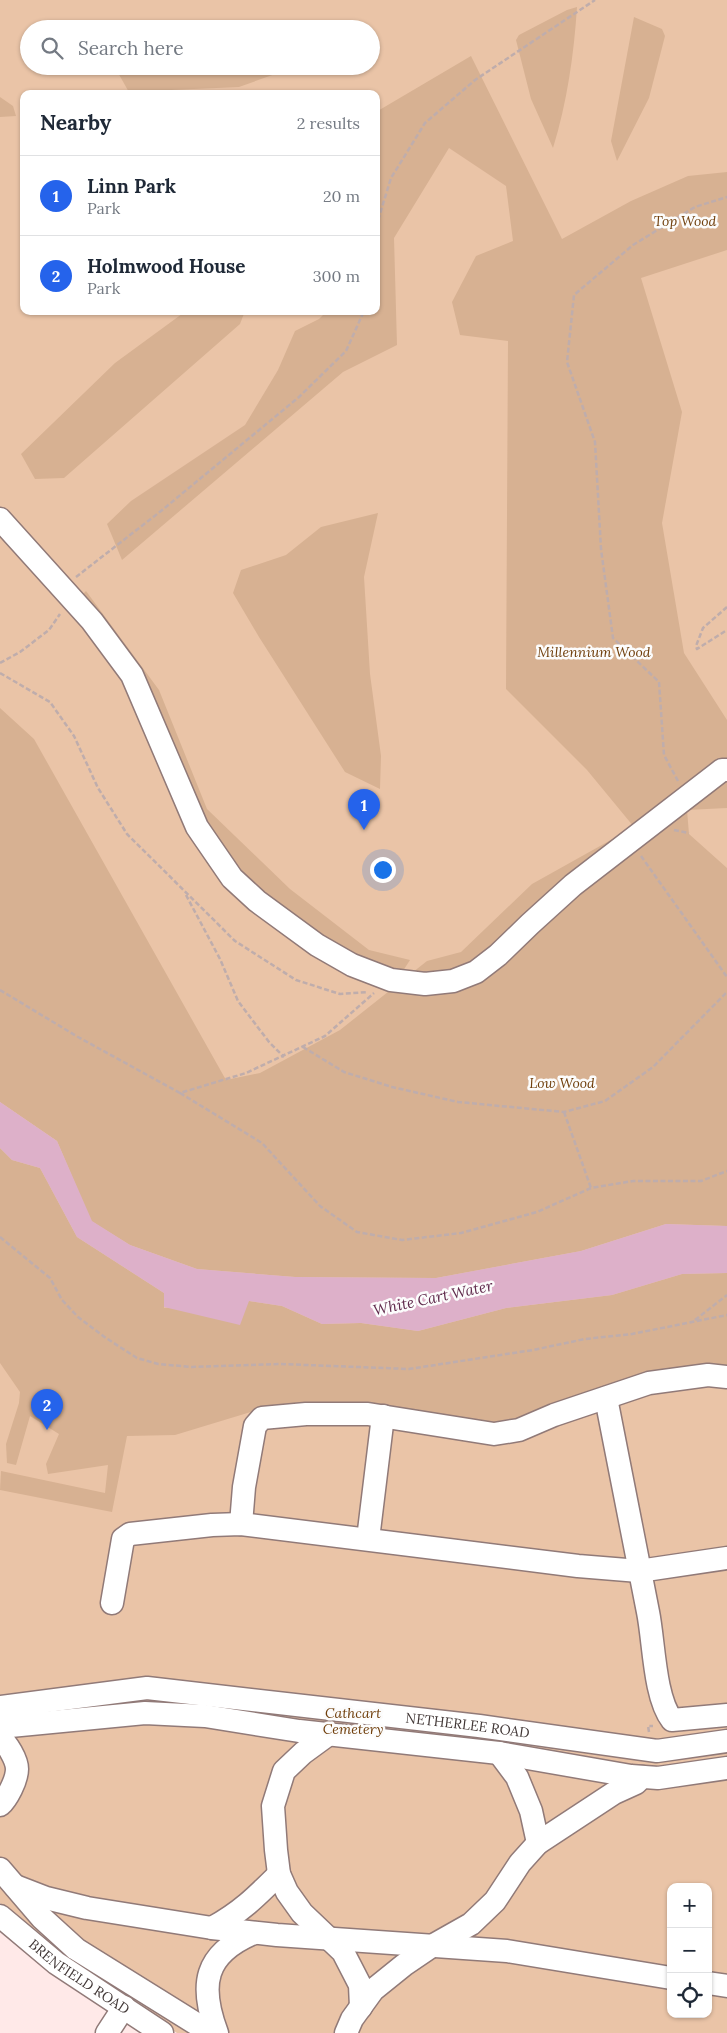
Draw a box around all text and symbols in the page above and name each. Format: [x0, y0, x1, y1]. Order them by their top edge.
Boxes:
search box [20, 20, 380, 75]
icon: search [38, 34, 66, 62]
text: Search here [78, 36, 184, 60]
text: Nearby [40, 109, 111, 136]
text: 2 results [297, 113, 360, 133]
text: Linn Park [87, 174, 176, 198]
text: 1 [53, 186, 59, 206]
text: 20 m [323, 186, 360, 206]
text: Park [87, 198, 120, 218]
park label: Top Wood [654, 212, 717, 230]
text: Holmwood House [87, 254, 245, 278]
text: 2 [52, 266, 60, 286]
text: 300 m [313, 266, 360, 286]
text: Park [87, 278, 120, 298]
park label: Millennium Wood [537, 643, 651, 661]
pin: 1 [348, 789, 380, 830]
your location [370, 857, 396, 883]
park label: Low Wood [529, 1074, 595, 1092]
water label: White Cart Water [371, 1276, 495, 1319]
pin: 2 [31, 1389, 63, 1430]
park label: Cathcart Cemetery [323, 1704, 383, 1738]
street label: NETHERLEE ROAD [405, 1709, 531, 1742]
map controls [667, 1883, 712, 2018]
button: + [667, 1883, 712, 1928]
button: − [667, 1928, 712, 1973]
street label: BRENFIELD ROAD [25, 1935, 133, 2018]
button: locate [667, 1973, 712, 2018]

